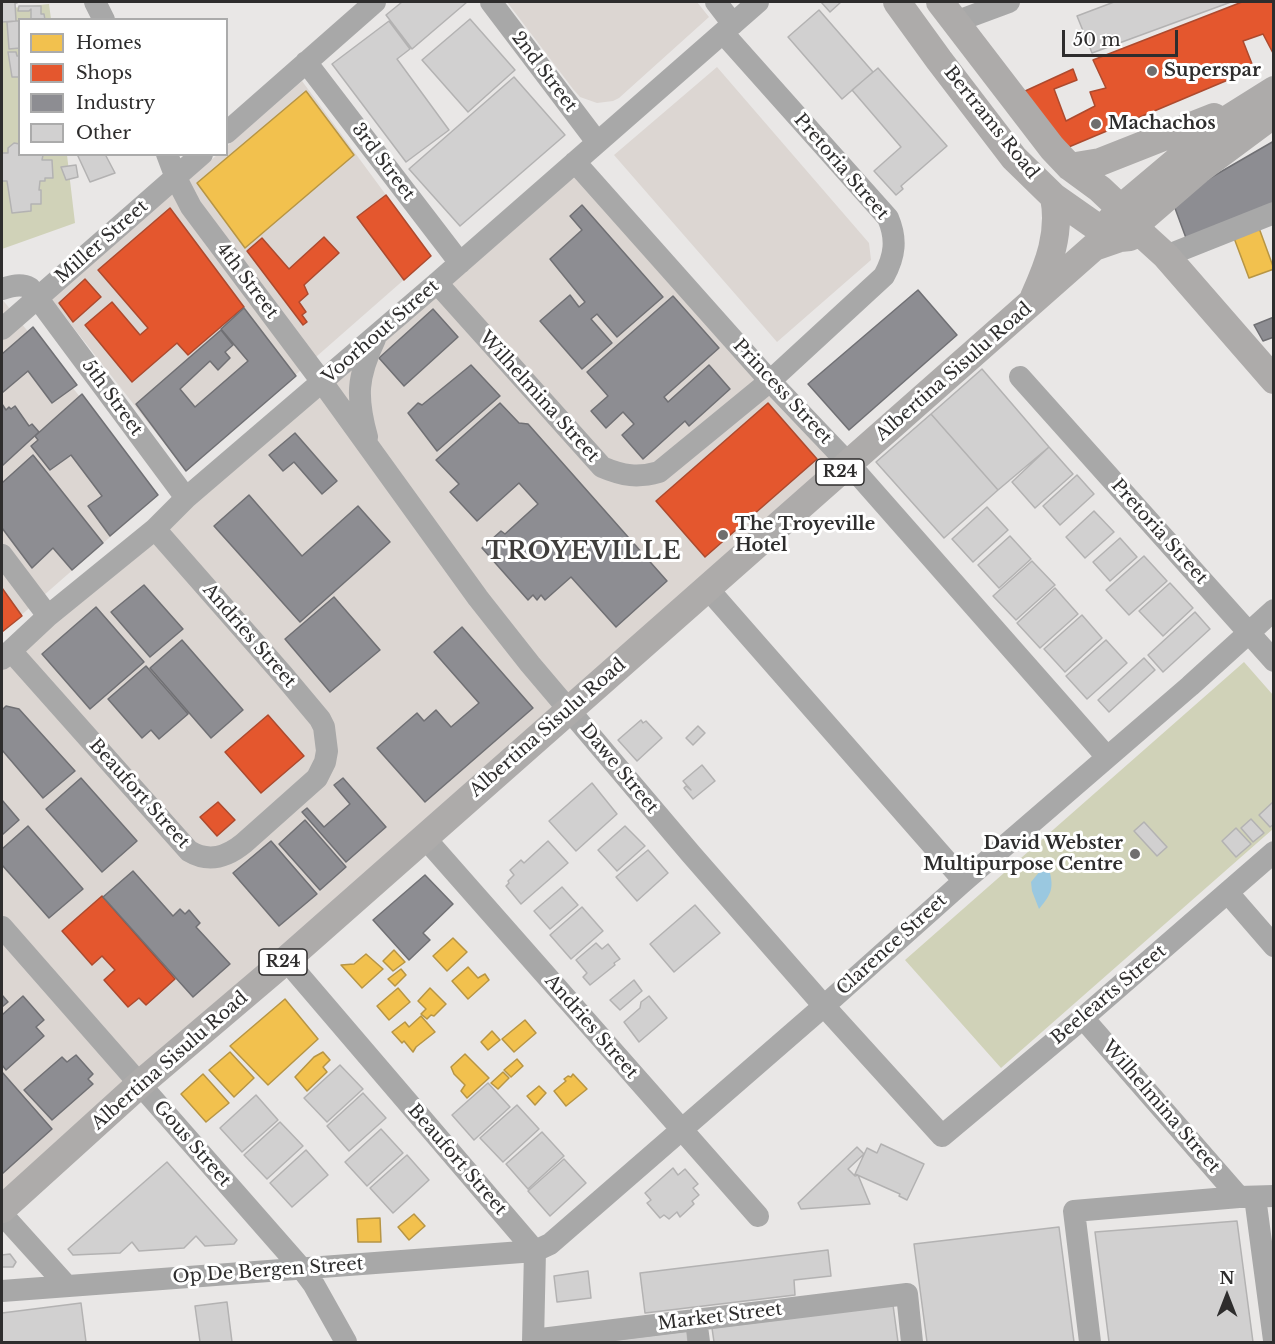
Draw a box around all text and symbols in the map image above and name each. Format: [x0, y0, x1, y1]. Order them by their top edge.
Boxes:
legend [18, 18, 228, 156]
scale bar [1065, 18, 1180, 56]
street label: 2nd Street [507, 28, 581, 116]
text: 50 m [1073, 29, 1121, 51]
text: Homes [76, 32, 142, 54]
place label: Superspar [1164, 60, 1261, 82]
text: Shops [76, 62, 132, 84]
street label: Bertrams Road [939, 62, 1043, 184]
marker: Superspar [1145, 64, 1159, 78]
text: Industry [76, 92, 155, 114]
street label: Pretoria Street [789, 109, 893, 225]
place label: Machachos [1108, 113, 1216, 135]
marker: Machachos [1089, 117, 1103, 131]
street label: 3rd Street [347, 119, 419, 205]
text: Other [76, 122, 131, 144]
street label: Miller Street [51, 196, 153, 288]
street label: 4th Street [212, 239, 282, 323]
street label: Voorhout Street [318, 276, 444, 388]
street label: Albertina Sisulu Road [871, 298, 1037, 446]
street label: Wilhelmina Street [475, 327, 603, 467]
street label: Princess Street [728, 335, 836, 449]
street label: 5th Street [77, 356, 147, 440]
road number: R24 [816, 459, 864, 485]
street label: Pretoria Street [1106, 475, 1212, 589]
place label: The Troyeville Hotel [735, 514, 875, 556]
marker: The Troyeville Hotel [716, 528, 730, 542]
district label: TROYEVILLE [486, 538, 682, 566]
street label: Andries Street [198, 579, 300, 693]
street label: Albertina Sisulu Road [465, 654, 631, 802]
street label: Dawe Street [575, 720, 663, 818]
street label: Beaufort Street [84, 735, 194, 853]
place label: David Webster Multipurpose Centre [923, 833, 1123, 876]
marker: David Webster Multipurpose Centre [1128, 847, 1142, 861]
street label: Clarence Street [833, 890, 951, 1000]
street label: Beelearts Street [1047, 941, 1171, 1049]
road number: R24 [259, 949, 307, 975]
street label: Andries Street [540, 970, 642, 1084]
street label: Albertina Sisulu Road [87, 987, 253, 1135]
street label: Wilhelmina Street [1098, 1036, 1224, 1178]
street label: Gous Street [149, 1097, 235, 1191]
street label: Beaufort Street [403, 1100, 511, 1220]
street label: Op De Bergen Street [172, 1254, 364, 1288]
north arrow [1197, 1266, 1257, 1326]
text: N [1219, 1268, 1235, 1288]
street label: Market Street [657, 1299, 783, 1335]

